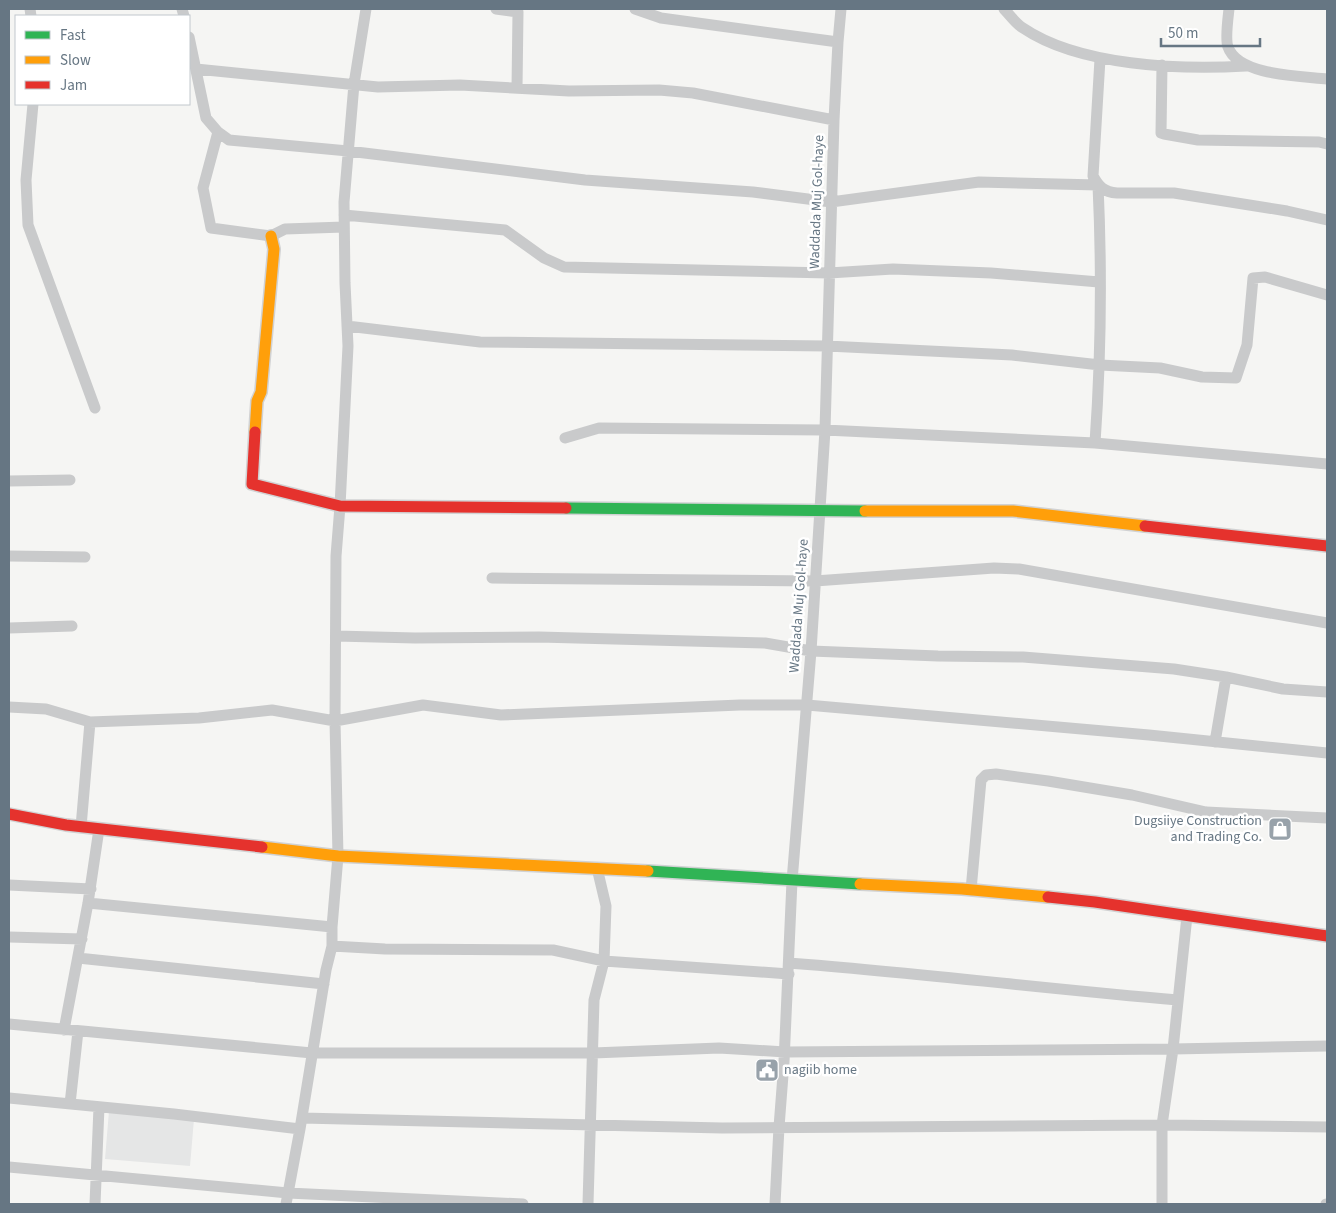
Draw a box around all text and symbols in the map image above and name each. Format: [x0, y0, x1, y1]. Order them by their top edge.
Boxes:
legend [15, 15, 190, 105]
scale bar [1161, 15, 1260, 47]
text: 50 m [1168, 23, 1198, 44]
text: Fast [60, 25, 86, 46]
text: Slow [60, 50, 91, 71]
text: Jam [60, 75, 87, 96]
street label: Waddada Muj Gol-haye [805, 134, 829, 269]
street label: Waddada Muj Gol-haye [784, 538, 814, 674]
place label: Dugsiiye Construction and Trading Co. [1134, 811, 1262, 847]
shop icon: Dugsiiye Construction and Trading Co. [1267, 816, 1293, 842]
public building icon: nagiib home [754, 1057, 780, 1083]
place label: nagiib home [784, 1060, 857, 1080]

